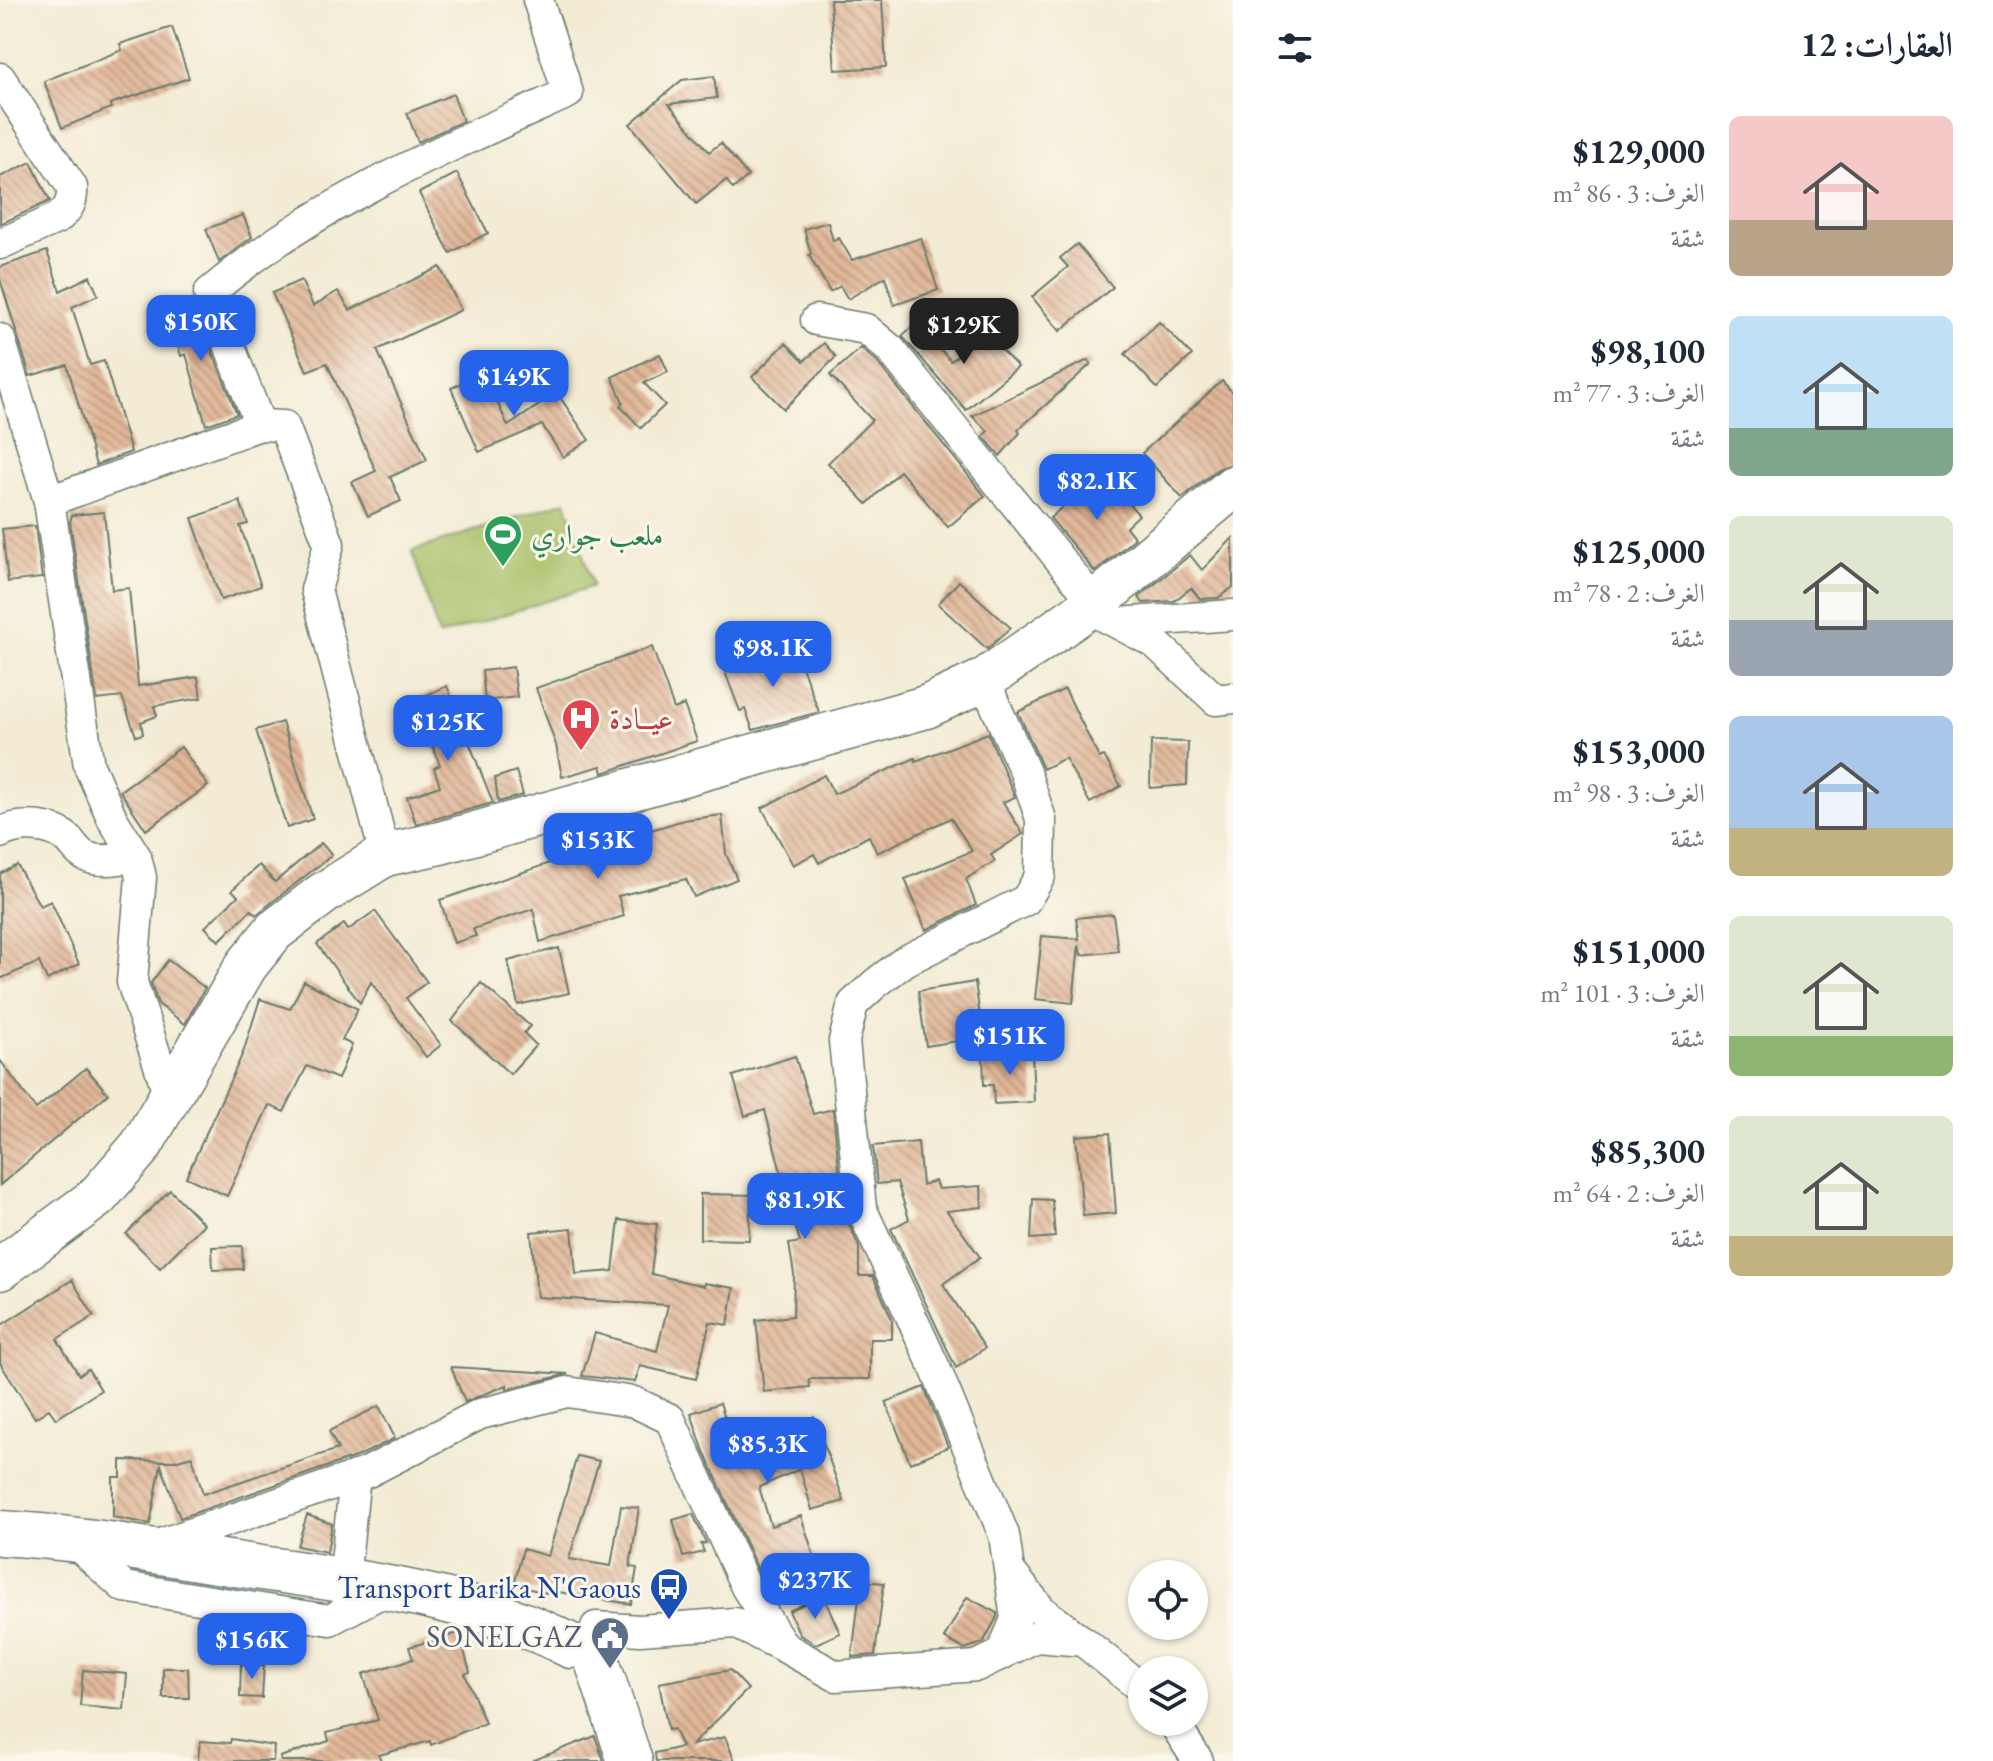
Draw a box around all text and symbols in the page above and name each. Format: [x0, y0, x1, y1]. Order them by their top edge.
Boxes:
text: العقارات: 12 [1801, 22, 1953, 66]
icon: filters [1273, 26, 1317, 70]
text: $129,000 [1573, 129, 1705, 173]
icon: home [1793, 148, 1889, 244]
text: الغرف: 3 · 86 m² [1553, 176, 1705, 210]
text: شقة [1671, 221, 1705, 255]
pin: $150K [145, 295, 257, 363]
pin: $129K [908, 298, 1020, 366]
text: $150K [164, 304, 238, 338]
text: $129K [927, 307, 1001, 341]
text: $98,100 [1591, 329, 1705, 373]
icon: home [1793, 348, 1889, 444]
pin: $149K [458, 350, 570, 418]
text: $149K [477, 359, 551, 393]
text: الغرف: 3 · 77 m² [1553, 376, 1705, 410]
text: شقة [1671, 421, 1705, 455]
pin: $82.1K [1032, 454, 1162, 522]
text: $82.1K [1057, 463, 1137, 497]
sports icon: ملعب جواري [482, 513, 524, 568]
place label: ملعب جواري [531, 515, 663, 559]
text: $125,000 [1573, 529, 1705, 573]
icon: home [1793, 548, 1889, 644]
text: الغرف: 2 · 78 m² [1553, 576, 1705, 610]
pin: $98.1K [708, 621, 838, 689]
text: شقة [1671, 621, 1705, 655]
text: $98.1K [733, 630, 813, 664]
pin: $125K [392, 695, 504, 763]
hospital icon: عيــادة [560, 697, 602, 752]
place label: عيــادة [609, 699, 673, 738]
text: $125K [411, 704, 485, 738]
text: $153,000 [1573, 729, 1705, 773]
icon: home [1793, 748, 1889, 844]
text: الغرف: 3 · 98 m² [1553, 776, 1705, 810]
pin: $153K [542, 813, 654, 881]
text: شقة [1671, 821, 1705, 855]
text: $153K [561, 822, 635, 856]
text: $151,000 [1573, 929, 1705, 973]
icon: home [1793, 948, 1889, 1044]
text: الغرف: 3 · 101 m² [1540, 976, 1705, 1010]
pin: $151K [954, 1009, 1066, 1077]
text: $151K [973, 1018, 1047, 1052]
text: شقة [1671, 1021, 1705, 1055]
text: $85,300 [1591, 1129, 1705, 1173]
icon: home [1793, 1148, 1889, 1244]
pin: $81.9K [740, 1173, 870, 1241]
text: الغرف: 2 · 64 m² [1553, 1176, 1705, 1210]
text: $81.9K [765, 1182, 845, 1216]
text: شقة [1671, 1221, 1705, 1255]
pin: $85.3K [703, 1417, 833, 1485]
text: $85.3K [728, 1426, 808, 1460]
pin: $237K [759, 1553, 871, 1621]
map controls [1128, 1560, 1208, 1736]
button: locate [1128, 1560, 1208, 1640]
text: $237K [778, 1562, 852, 1596]
bus stop icon: Transport Barika N'Gaous [648, 1566, 690, 1621]
place label: Transport Barika N'Gaous [338, 1568, 641, 1607]
pin: $156K [196, 1613, 308, 1681]
public building icon: SONELGAZ [589, 1615, 631, 1670]
place label: SONELGAZ [426, 1617, 582, 1656]
text: $156K [215, 1622, 289, 1656]
button: layers [1128, 1656, 1208, 1736]

